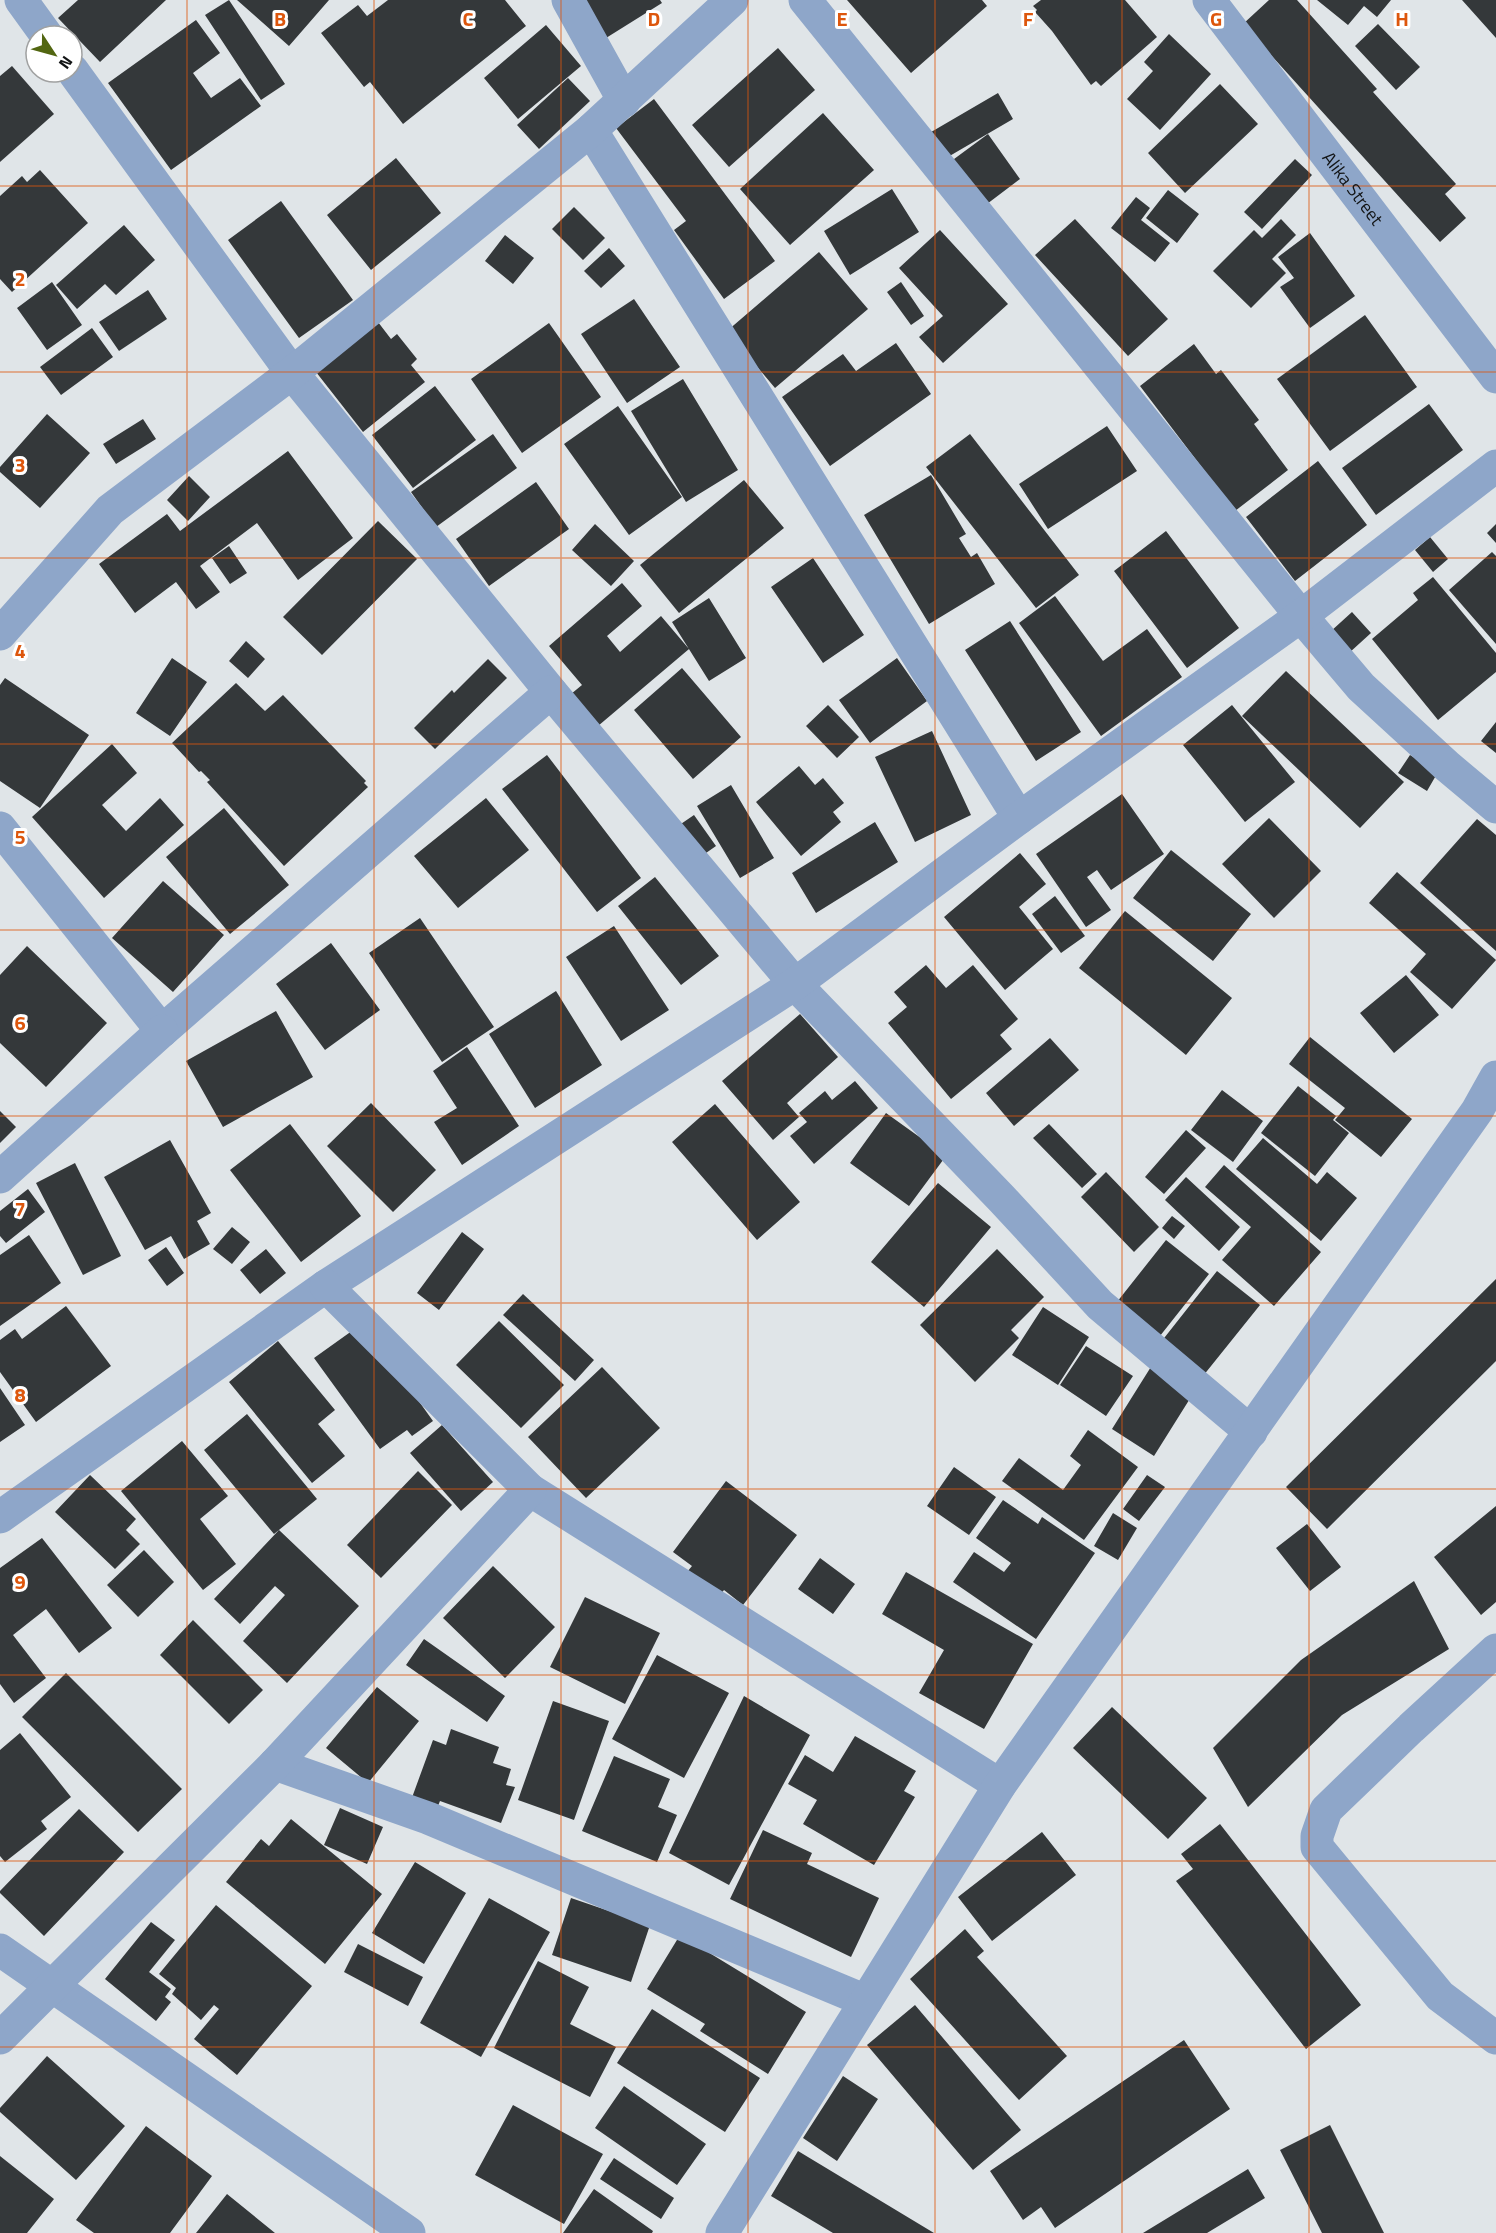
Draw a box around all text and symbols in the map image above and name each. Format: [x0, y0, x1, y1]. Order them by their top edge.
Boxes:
text: B [274, 3, 286, 34]
text: C [463, 3, 474, 34]
text: D [648, 3, 660, 34]
text: E [836, 3, 848, 34]
text: F [1023, 3, 1034, 34]
text: G [1210, 3, 1222, 34]
text: H [1395, 3, 1409, 34]
north arrow [24, 24, 84, 84]
text: N [53, 51, 79, 74]
street label: Alika Street [1316, 146, 1390, 232]
text: 2 [14, 263, 26, 294]
text: 3 [14, 449, 26, 480]
text: 4 [14, 635, 26, 666]
text: 5 [14, 821, 26, 852]
text: 6 [14, 1007, 26, 1038]
text: 7 [14, 1193, 26, 1224]
text: 8 [14, 1379, 26, 1410]
text: 9 [14, 1566, 26, 1597]

